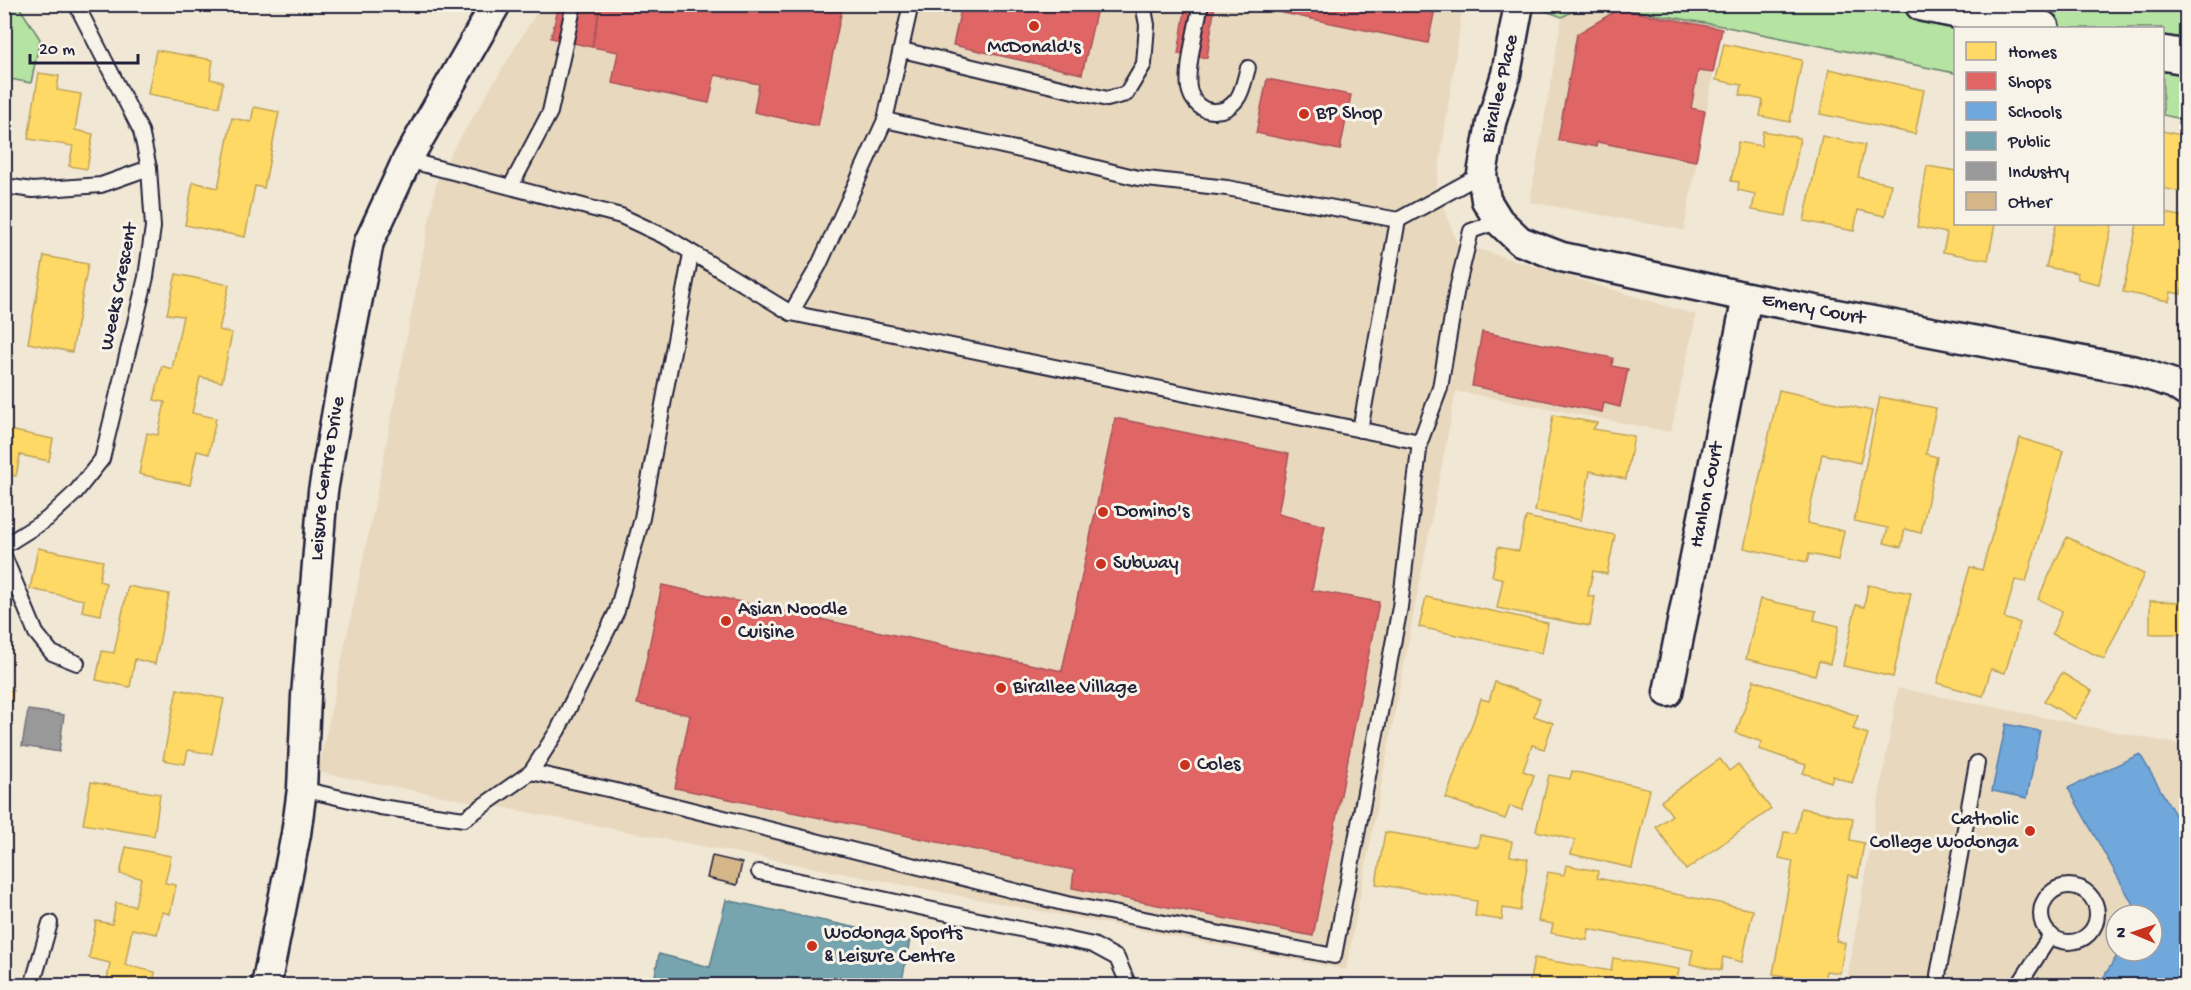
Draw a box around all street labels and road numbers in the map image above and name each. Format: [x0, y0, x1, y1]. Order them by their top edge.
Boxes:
street label: Birallee Place [1477, 32, 1525, 146]
street label: Weeks Crescent [96, 220, 144, 353]
street label: Emery Court [1760, 289, 1869, 331]
street label: Leisure Centre Drive [306, 394, 351, 562]
street label: Hanlon Court [1686, 438, 1730, 550]

